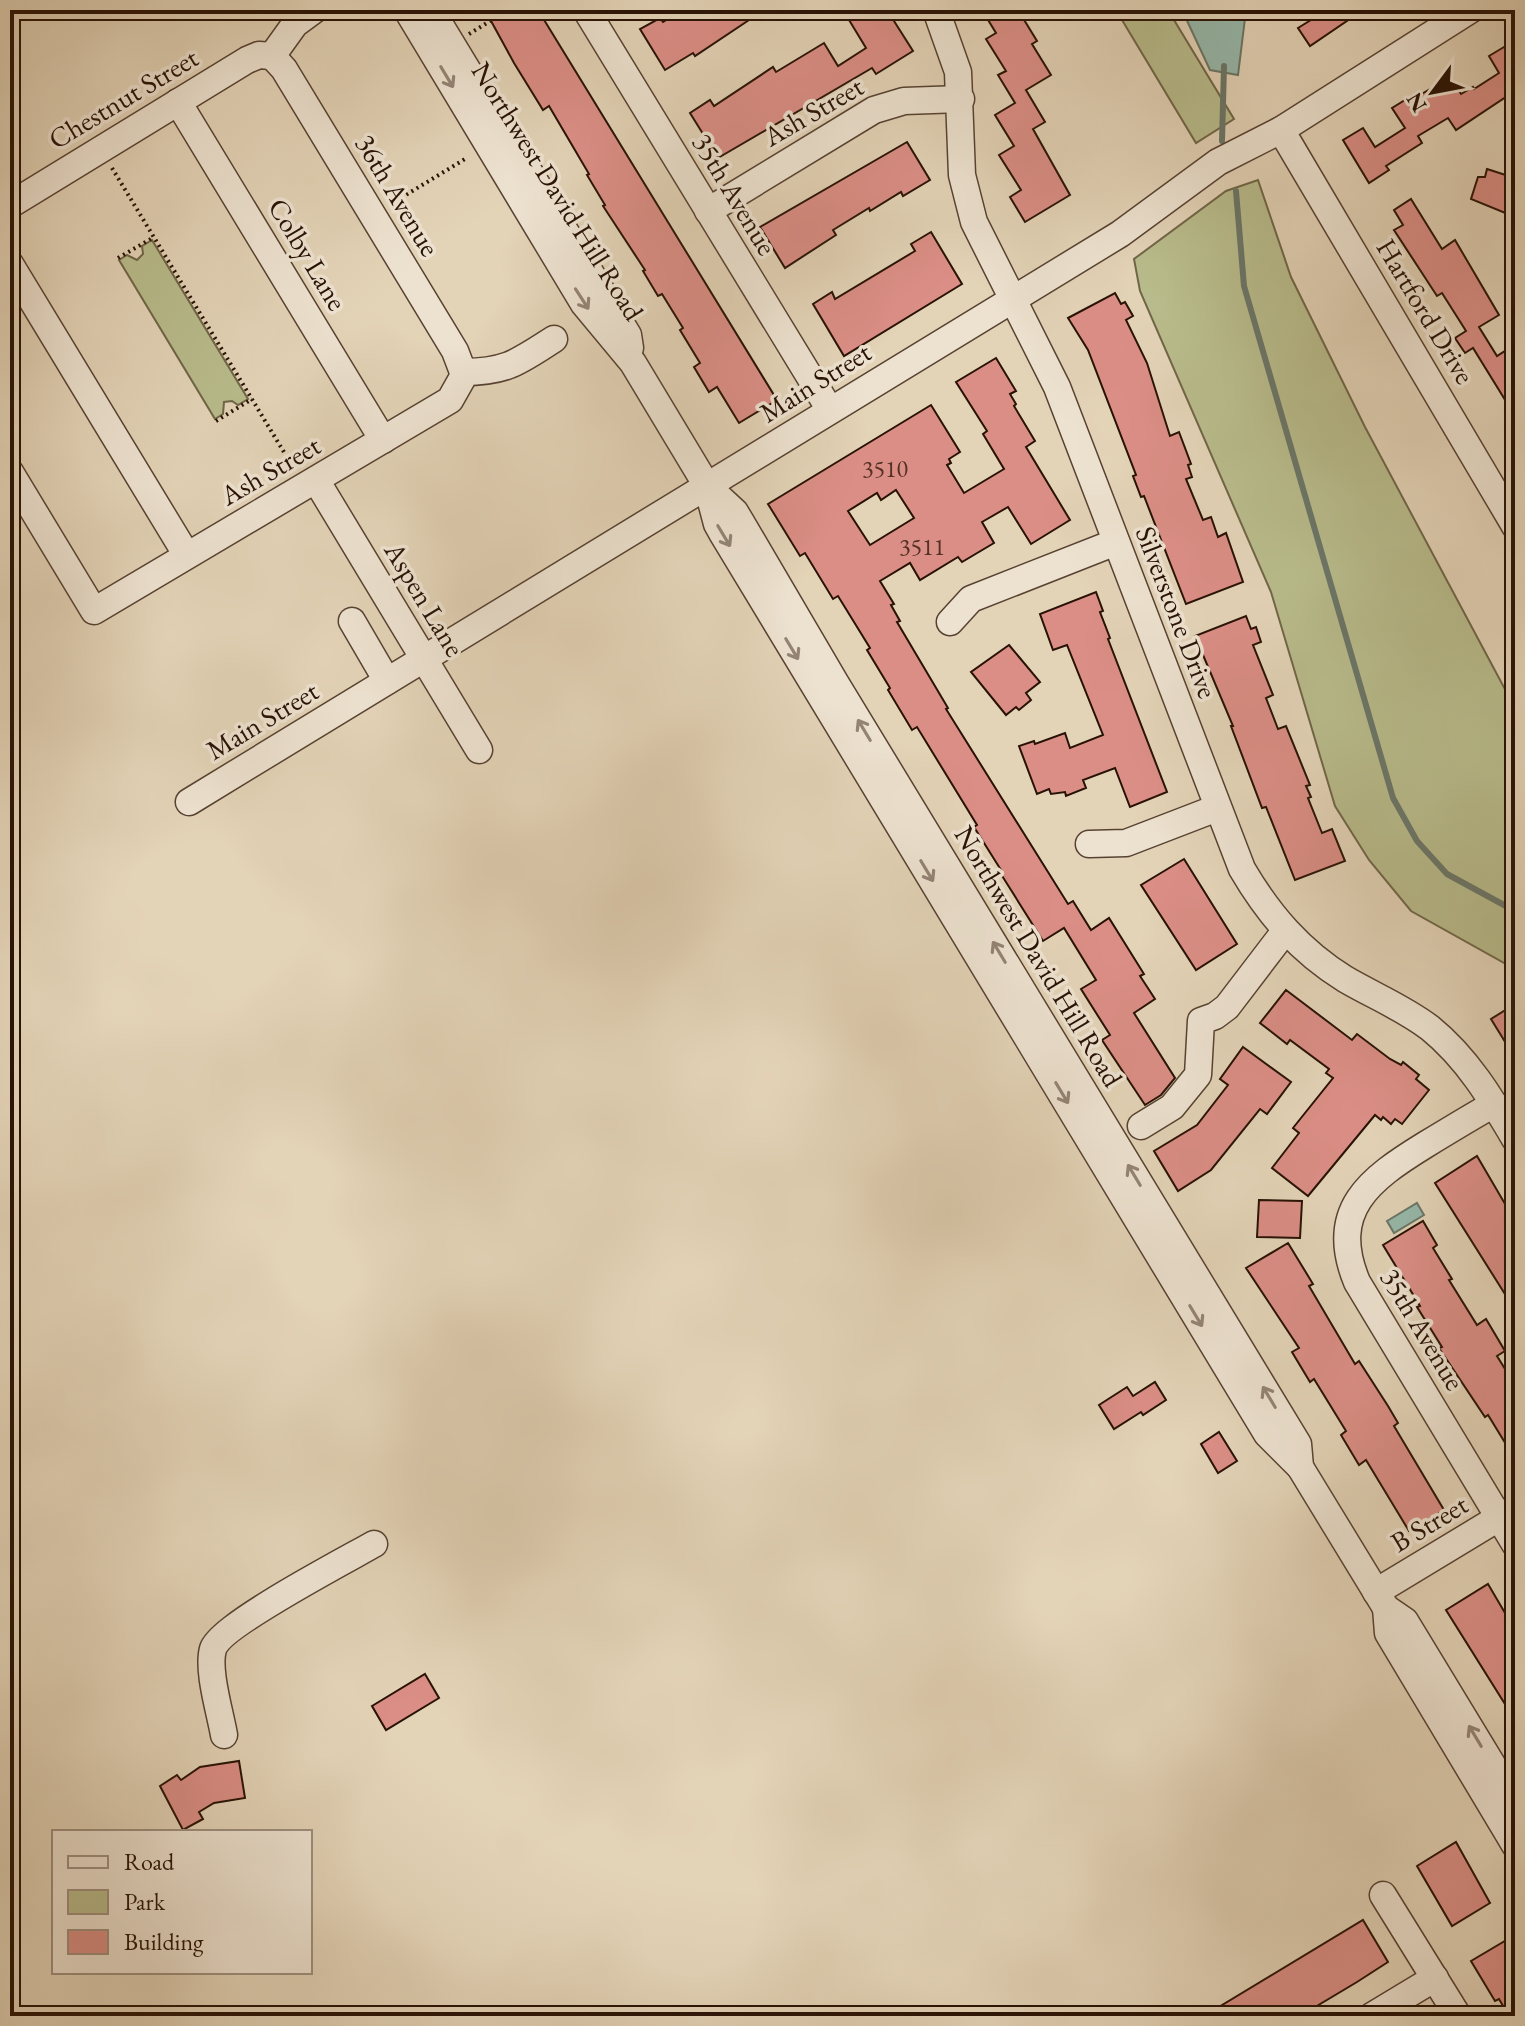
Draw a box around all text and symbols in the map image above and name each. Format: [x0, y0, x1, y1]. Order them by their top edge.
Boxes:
street label: Chestnut Street [42, 39, 205, 157]
north arrow [1393, 52, 1473, 132]
street label: Northwest David Hill Road [464, 55, 653, 328]
one-way arrow [439, 65, 455, 88]
street label: Ash Street [756, 68, 870, 155]
text: N [1399, 87, 1433, 118]
street label: 35th Avenue [685, 126, 786, 262]
street label: 36th Avenue [348, 127, 449, 263]
street label: Colby Lane [260, 191, 356, 317]
street label: Hartford Drive [1369, 232, 1483, 390]
one-way arrow [574, 287, 590, 310]
street label: Main Street [753, 334, 878, 430]
street label: Ash Street [213, 427, 327, 514]
house number: 3510 [862, 453, 908, 484]
street label: Silverstone Drive [1128, 521, 1226, 703]
one-way arrow [716, 524, 732, 547]
house number: 3511 [899, 531, 945, 562]
street label: Aspen Lane [376, 534, 473, 663]
one-way arrow [784, 637, 800, 660]
street label: Main Street [199, 672, 325, 768]
one-way arrow [856, 719, 872, 742]
street label: Northwest David Hill Road [947, 819, 1132, 1094]
one-way arrow [919, 859, 935, 882]
one-way arrow [991, 941, 1007, 964]
one-way arrow [1054, 1081, 1070, 1104]
one-way arrow [1126, 1164, 1142, 1187]
street label: 35th Avenue [1373, 1261, 1474, 1397]
one-way arrow [1188, 1304, 1204, 1327]
one-way arrow [1261, 1386, 1277, 1409]
street label: B Street [1384, 1486, 1474, 1560]
one-way arrow [1466, 1725, 1482, 1748]
legend [52, 1830, 312, 1974]
text: Road [124, 1846, 175, 1877]
text: Park [124, 1886, 166, 1917]
text: Building [124, 1926, 204, 1957]

